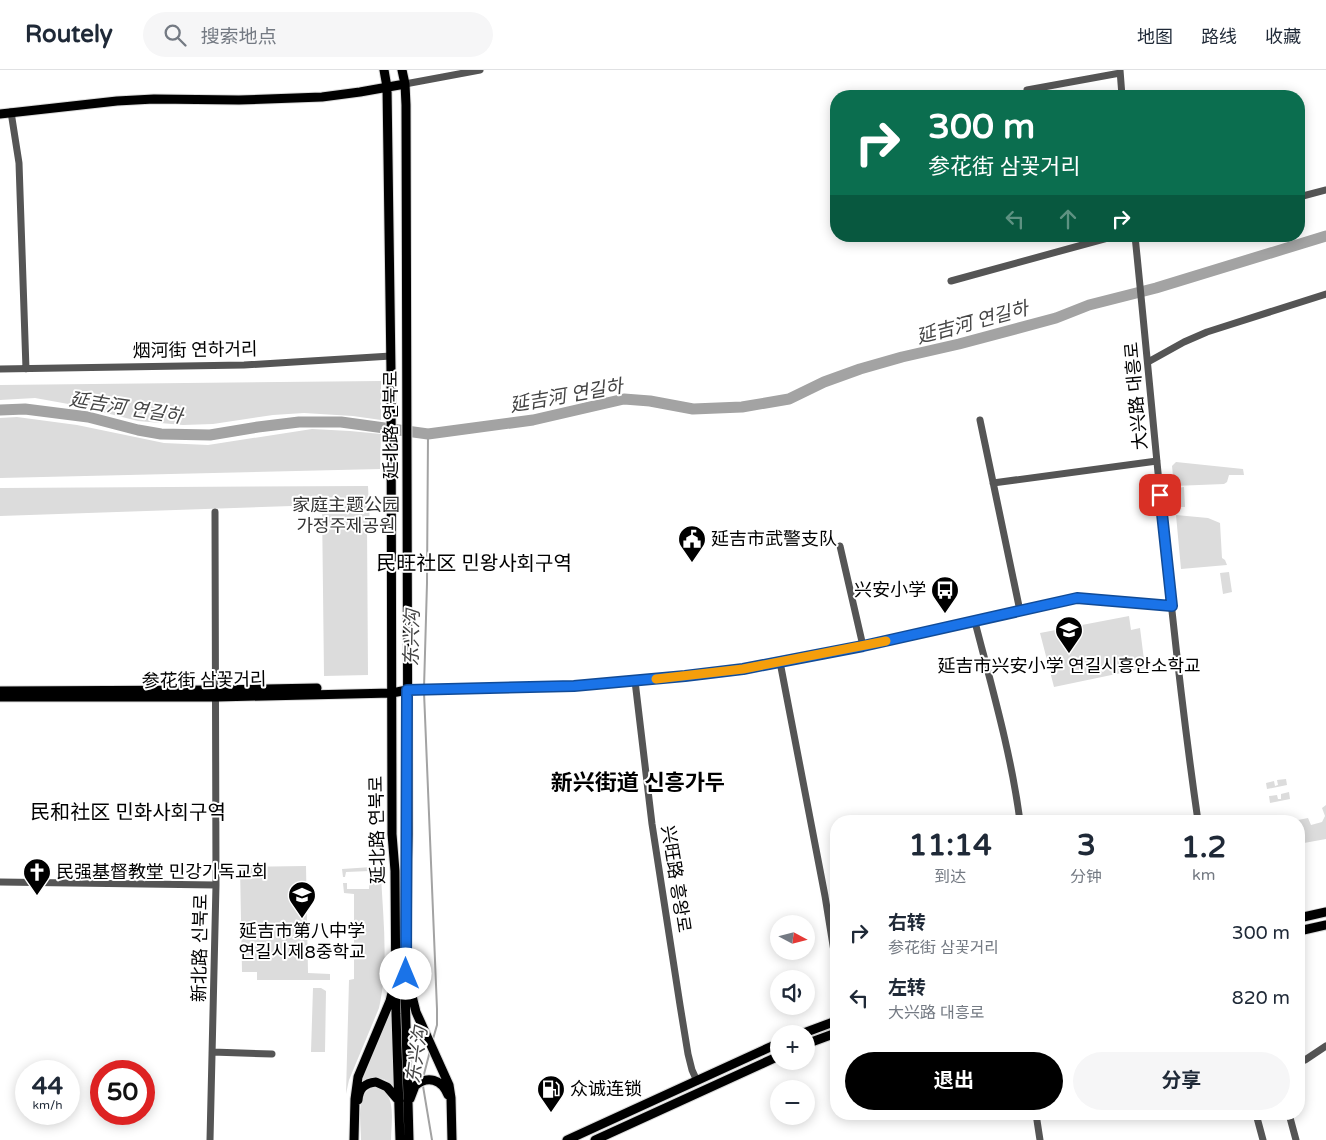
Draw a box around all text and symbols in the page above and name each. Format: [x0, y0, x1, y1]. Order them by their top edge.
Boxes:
search box [143, 12, 493, 57]
text: Routely [25, 20, 113, 49]
icon: search [161, 21, 189, 49]
text: 搜索地点 [201, 26, 277, 48]
text: 地图 [1137, 26, 1173, 48]
text: 路线 [1201, 26, 1237, 48]
text: 收藏 [1265, 26, 1301, 48]
text: 300 m [928, 106, 1035, 148]
icon: right [845, 110, 910, 175]
text: 参花街 삼꽃거리 [928, 154, 1081, 180]
icon: left [1001, 205, 1029, 233]
icon: ahead [1054, 205, 1082, 233]
icon: right [1107, 205, 1135, 233]
water label: 延吉河 연길하 [914, 297, 1033, 348]
street label: 烟河街 연하거리 [132, 338, 258, 362]
street label: 大兴路 대흥로 [1120, 341, 1152, 451]
street label: 延北路 연북로 [380, 371, 402, 479]
water label: 延吉河 연길하 [508, 375, 627, 417]
water label: 延吉河 연길하 [68, 388, 187, 428]
pin [1139, 474, 1181, 516]
icon: arrive [1146, 481, 1174, 509]
park label: 家庭主题公园 가정주제공원 [292, 494, 400, 537]
public building icon: 延吉市武警支队 [677, 524, 707, 563]
place label: 延吉市武警支队 [711, 528, 837, 550]
district label: 民旺社区 민왕사회구역 [376, 552, 572, 576]
bus stop icon: 兴安小学 [930, 575, 960, 614]
place label: 兴安小学 [854, 579, 926, 601]
water label: 东兴沟 [401, 607, 424, 667]
school or university icon: 延吉市兴安小学 연길시흥안소학교 [1054, 615, 1084, 654]
place label: 延吉市兴安小学 연길시흥안소학교 [937, 655, 1201, 677]
street label: 参花街 삼꽃거리 [141, 668, 267, 692]
district label: 新兴街道 신흥가두 [551, 770, 725, 796]
street label: 延北路 연북로 [365, 776, 389, 884]
district label: 民和社区 민화사회구역 [30, 801, 226, 825]
street label: 兴旺路 흥왕로 [657, 824, 695, 934]
text: 11:14 [909, 827, 992, 864]
text: 3 [1077, 827, 1096, 864]
text: 1.2 [1181, 829, 1226, 866]
church icon: 民强基督教堂 민강기독교회 [22, 857, 52, 896]
place label: 民强基督教堂 민강기독교회 [56, 861, 268, 883]
text: km [1192, 865, 1215, 885]
text: 到达 [934, 867, 966, 887]
text: 分钟 [1070, 867, 1102, 887]
school or university icon: 延吉市第八中学 연길시제8중학교 [287, 880, 317, 919]
street label: 新北路 신북로 [188, 894, 212, 1002]
text: 右转 [888, 912, 926, 934]
north arrow [770, 915, 815, 960]
map controls [770, 915, 815, 1125]
icon: right [845, 919, 873, 947]
place label: 延吉市第八中学 연길시제8중학교 [238, 920, 366, 963]
text: 300 m [1232, 922, 1290, 944]
text: 参花街 삼꽃거리 [888, 938, 999, 958]
position arrow [379, 947, 431, 999]
button: sound [770, 970, 815, 1015]
text: 左转 [888, 977, 926, 999]
icon: left [845, 984, 873, 1012]
text: 820 m [1232, 987, 1290, 1009]
text: 大兴路 대흥로 [888, 1003, 984, 1023]
water label: 东兴沟 [402, 1023, 432, 1085]
button: + [770, 1025, 815, 1070]
button: 退出 [845, 1052, 1063, 1110]
button: 分享 [1073, 1052, 1290, 1110]
speed limit sign: 50 [90, 1060, 155, 1125]
text: 44 [32, 1071, 63, 1101]
fuel station icon: 众诚连锁 [536, 1074, 566, 1113]
place label: 众诚连锁 [570, 1078, 642, 1100]
button: − [770, 1080, 815, 1125]
text: km/h [32, 1098, 63, 1112]

